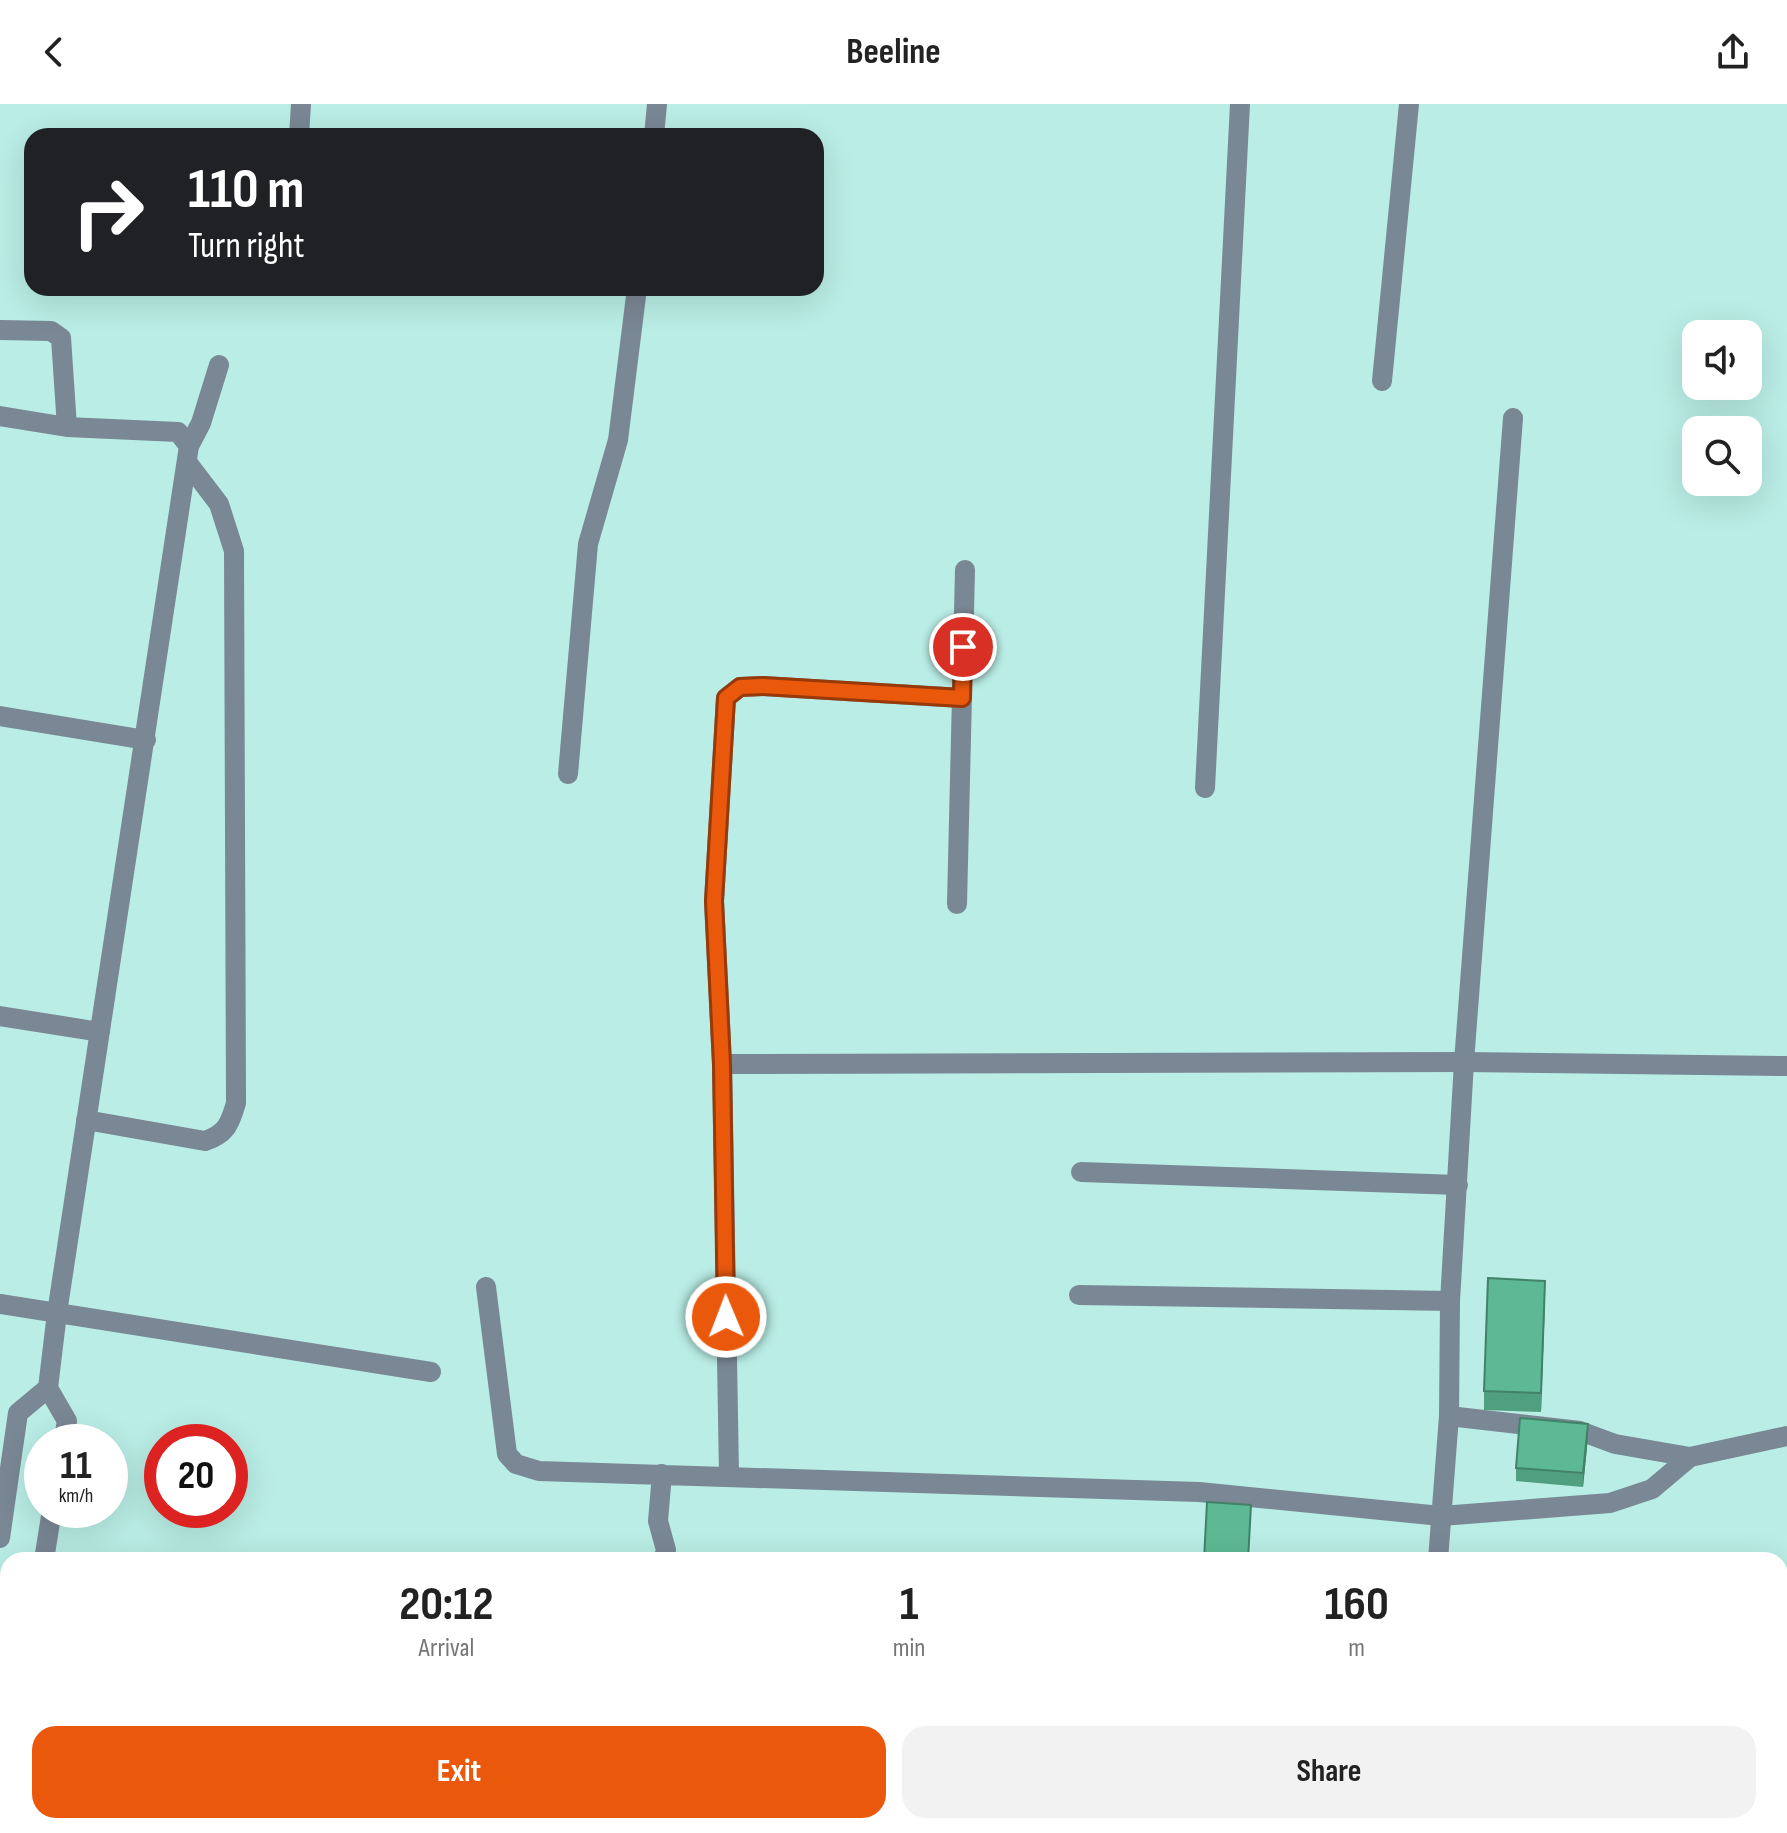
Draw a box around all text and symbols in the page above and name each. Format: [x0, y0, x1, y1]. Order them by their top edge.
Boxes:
icon: back [32, 30, 76, 74]
icon: share [1711, 30, 1755, 74]
text: Beeline [846, 31, 941, 74]
text: 110 m [188, 157, 304, 224]
icon: right [56, 160, 160, 264]
text: Turn right [188, 225, 305, 268]
map controls [1682, 320, 1762, 496]
button: sound [1682, 320, 1762, 400]
button: search [1682, 416, 1762, 496]
pin [929, 613, 997, 681]
icon: arrive [941, 625, 985, 669]
position arrow [684, 1275, 768, 1359]
speed limit sign: 20 [144, 1424, 248, 1528]
text: 11 [60, 1442, 92, 1490]
text: km/h [59, 1484, 93, 1508]
text: 20:12 [399, 1576, 494, 1633]
text: 1 [900, 1576, 918, 1633]
text: 160 [1325, 1576, 1389, 1633]
text: Arrival [418, 1633, 474, 1664]
text: min [893, 1633, 925, 1664]
text: m [1348, 1633, 1365, 1664]
button: Exit [32, 1726, 886, 1818]
button: Share [902, 1726, 1756, 1818]

